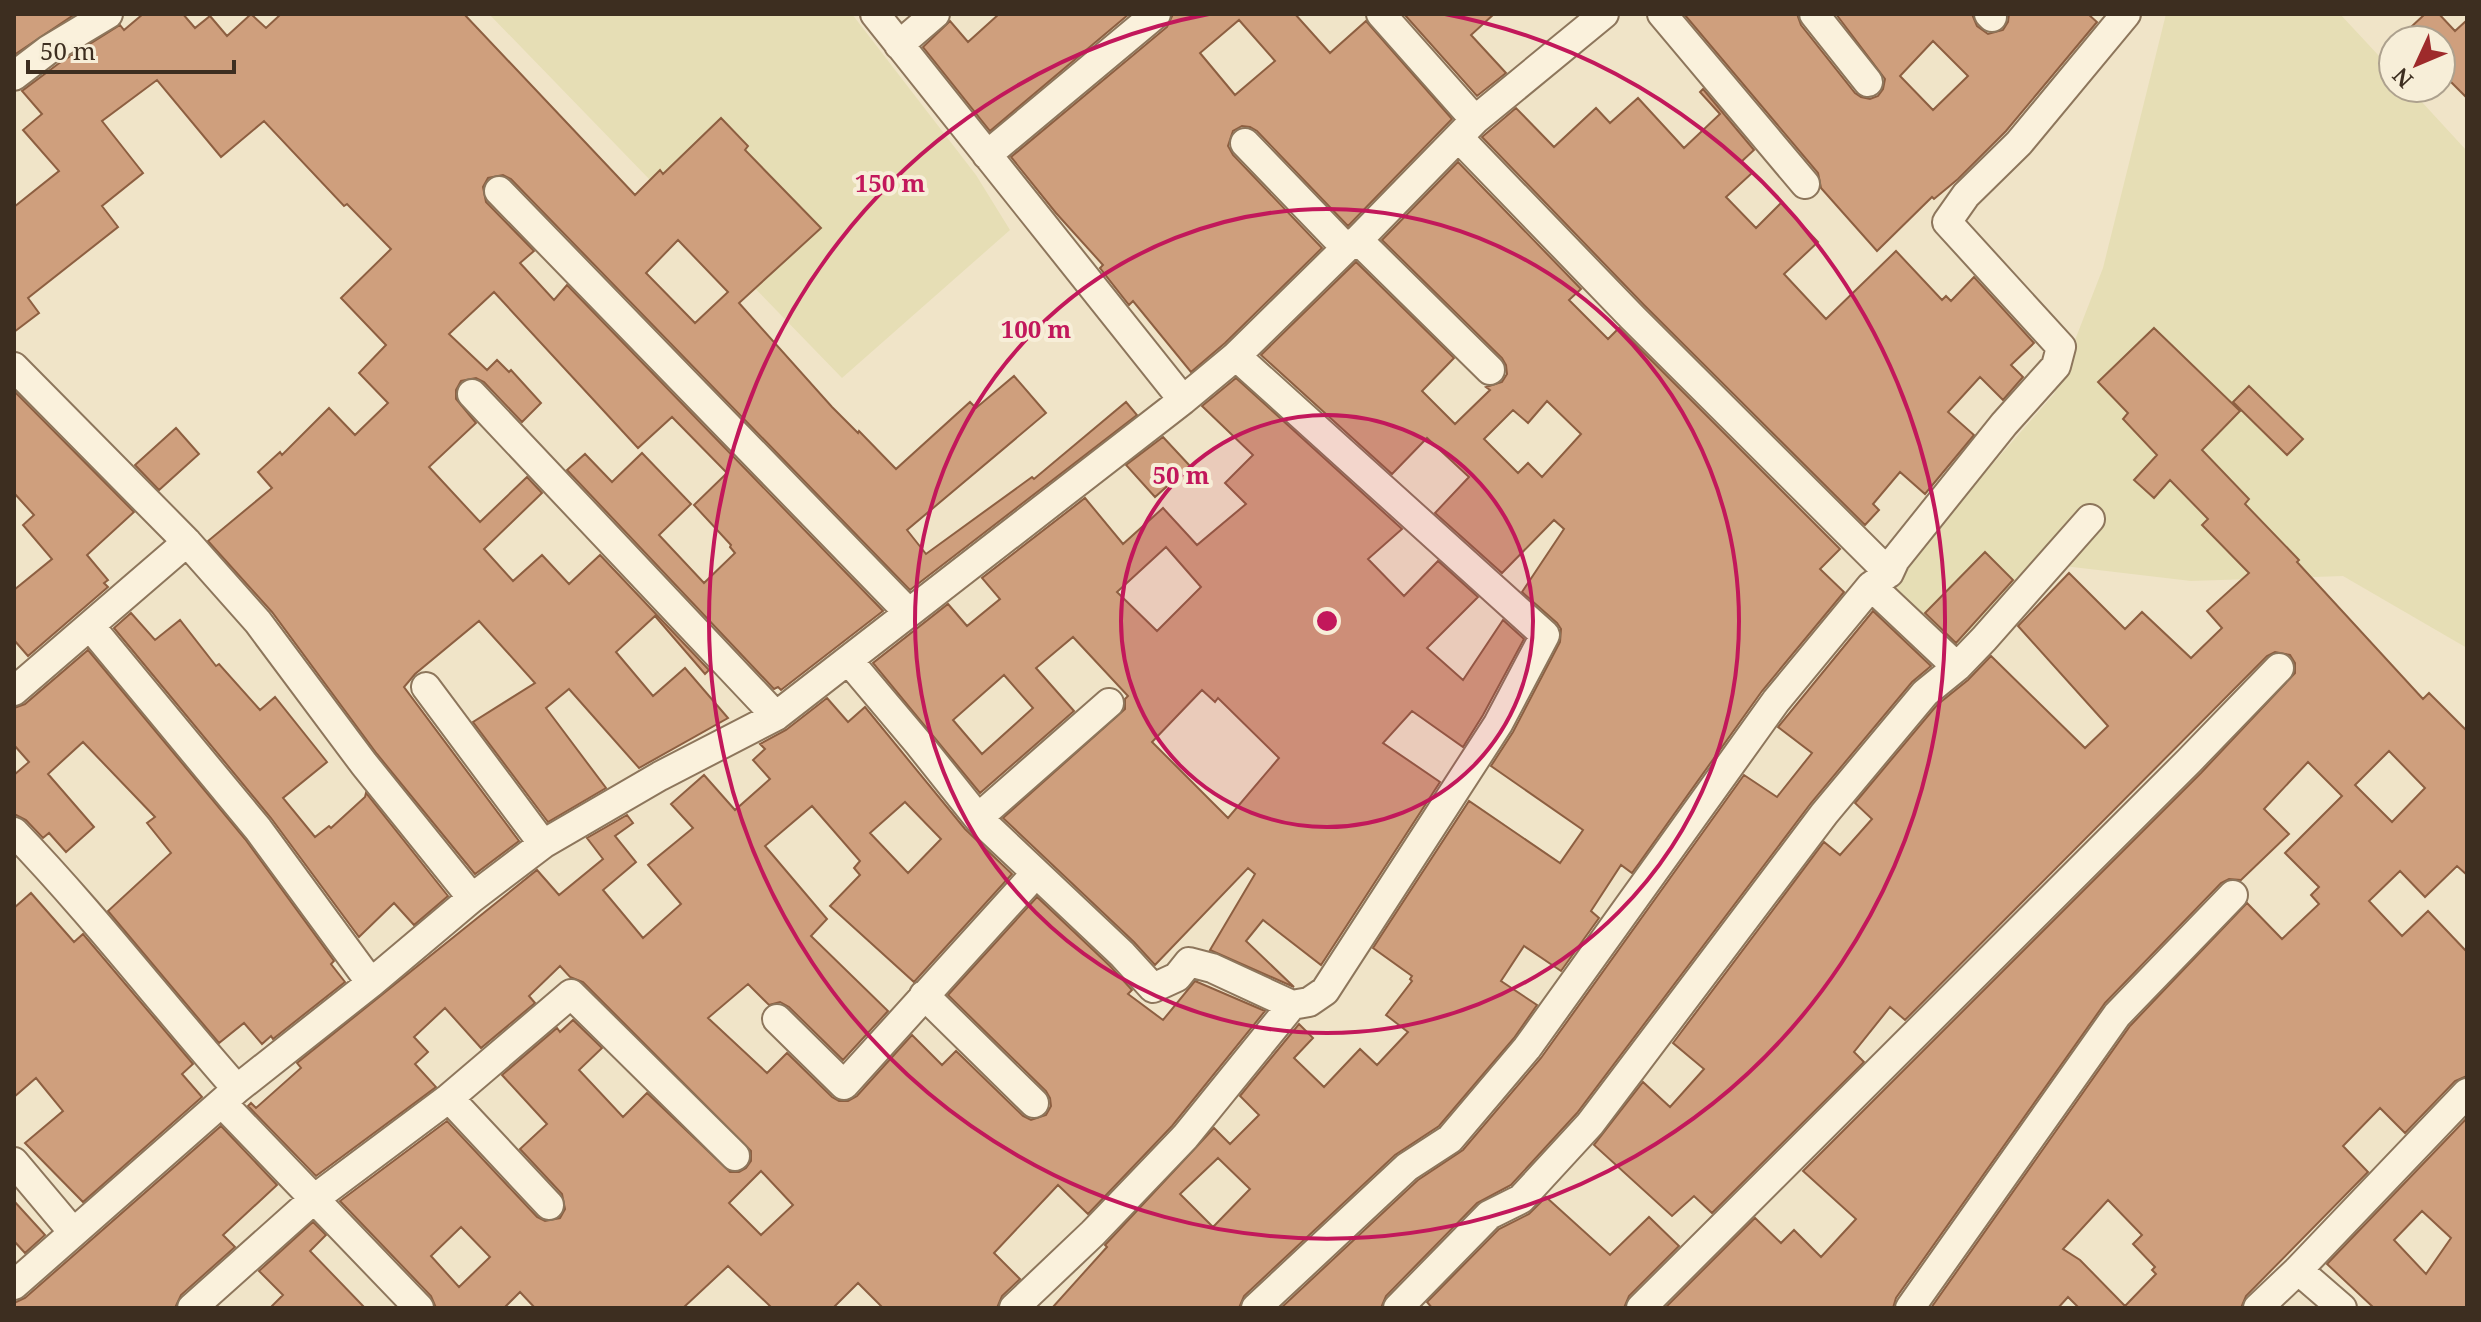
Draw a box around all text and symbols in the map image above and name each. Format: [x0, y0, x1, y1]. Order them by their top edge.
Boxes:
scale bar [28, 24, 234, 74]
north arrow [2377, 24, 2457, 104]
text: 50 m [40, 34, 96, 67]
text: N [2385, 62, 2419, 95]
text: 150 m [855, 166, 926, 199]
text: 100 m [1001, 312, 1072, 345]
text: 50 m [1152, 458, 1210, 491]
centre of rings [1313, 607, 1341, 635]

